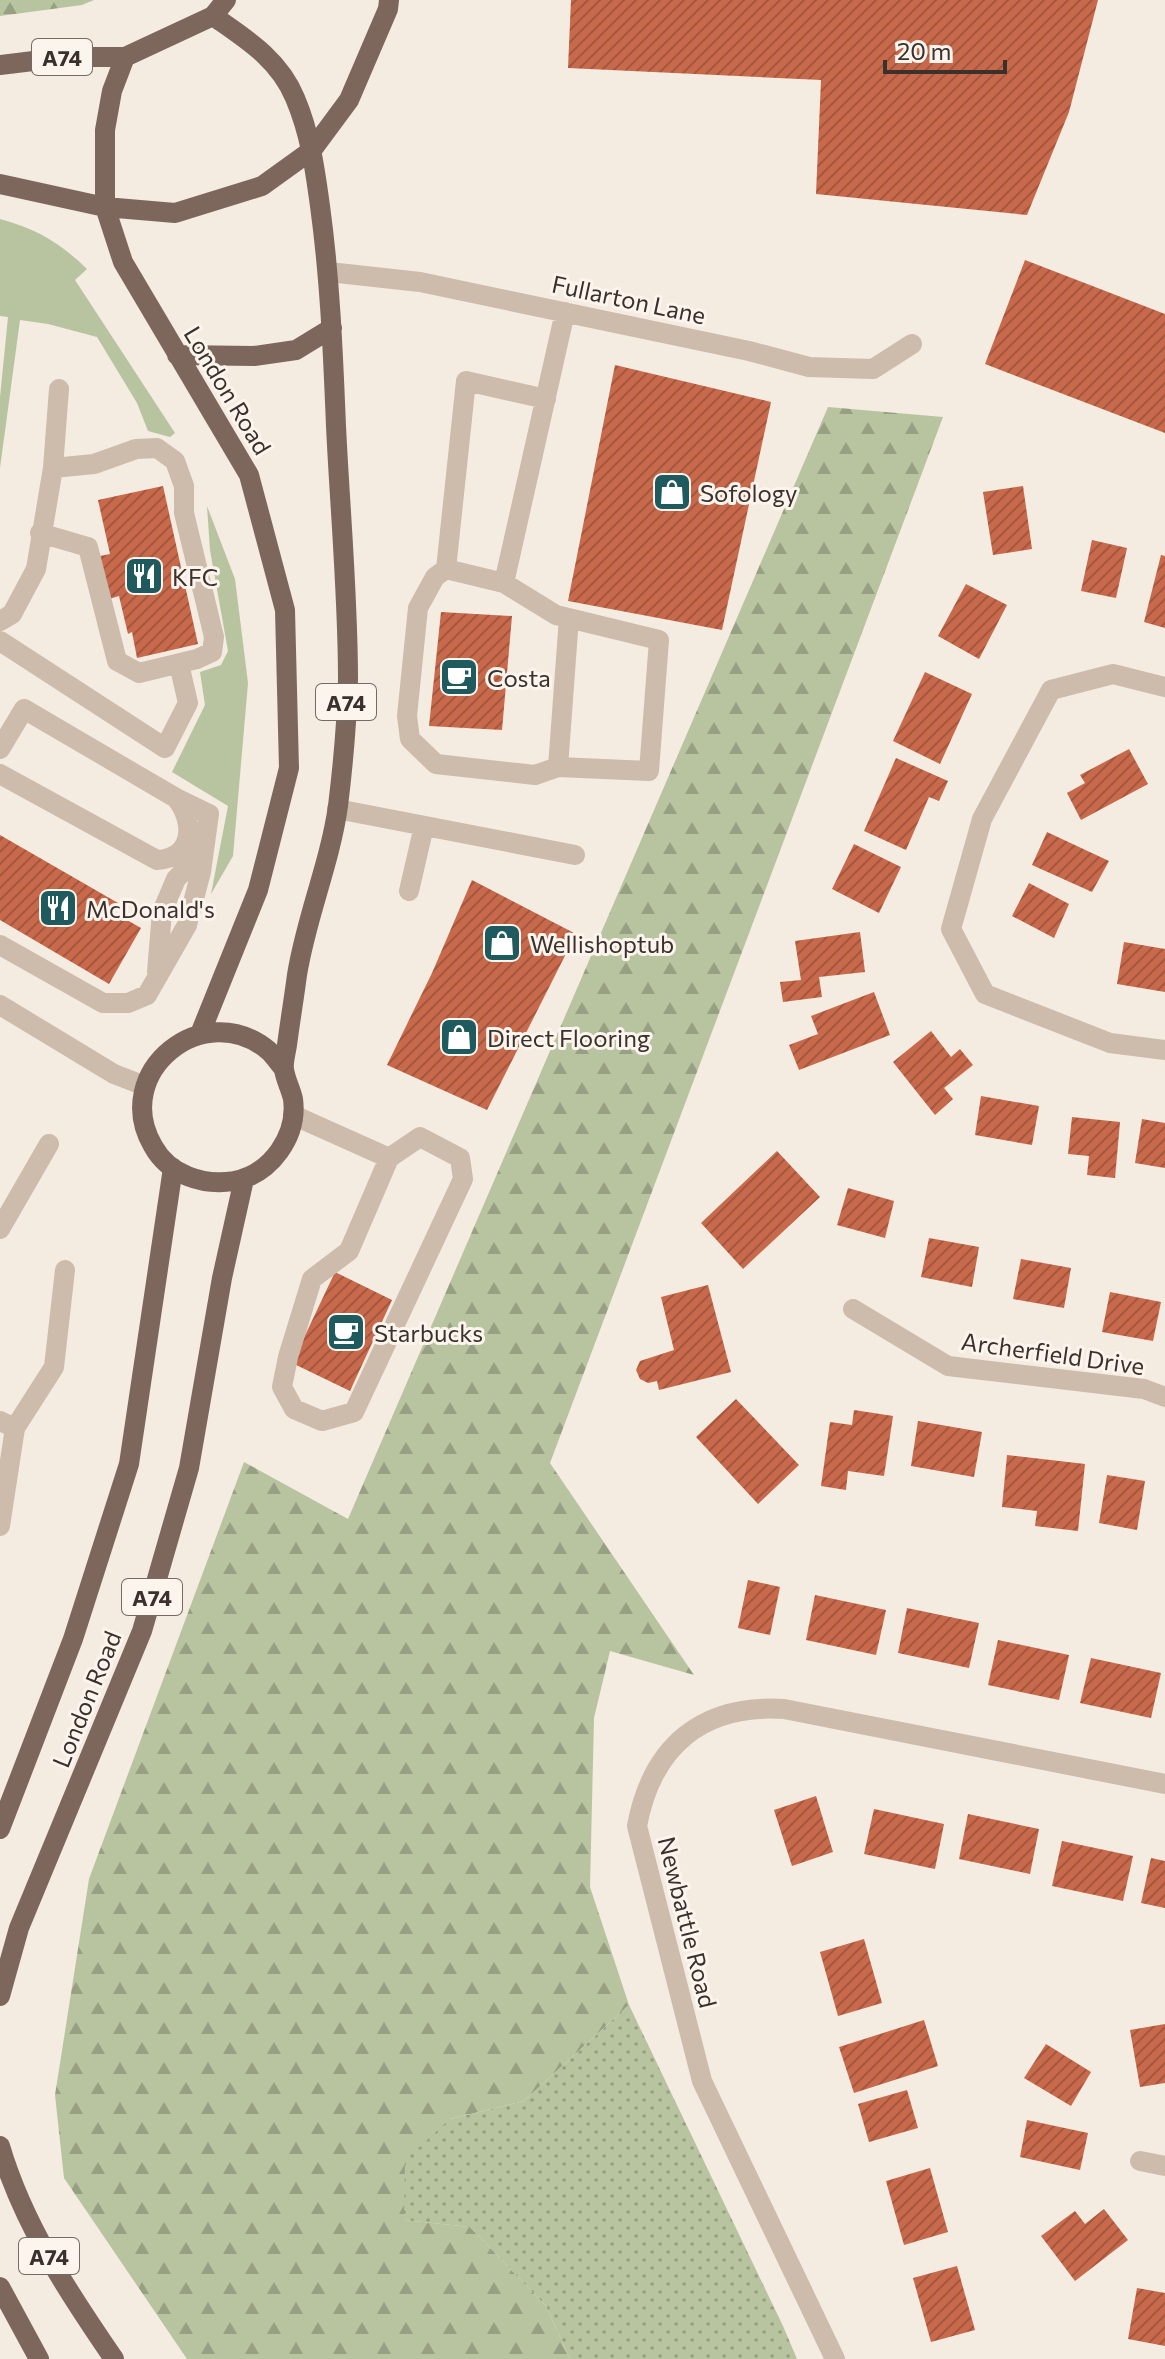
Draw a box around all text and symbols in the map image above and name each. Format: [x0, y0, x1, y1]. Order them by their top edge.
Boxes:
scale bar [885, 24, 1005, 74]
text: 20 m [897, 36, 951, 65]
road number: A74 [32, 39, 92, 75]
street label: Fullarton Lane [550, 269, 708, 329]
street label: London Road [178, 321, 278, 459]
shop icon: Sofology [651, 471, 693, 513]
place label: Sofology [700, 478, 797, 507]
restaurant icon: KFC [123, 555, 165, 597]
place label: KFC [172, 562, 218, 591]
cafe icon: Costa [438, 656, 480, 698]
place label: Costa [487, 663, 551, 692]
road number: A74 [316, 684, 376, 720]
restaurant icon: McDonald's [37, 887, 79, 929]
place label: McDonald's [86, 894, 215, 923]
shop icon: Wellishoptub [481, 922, 523, 964]
place label: Wellishoptub [530, 929, 674, 958]
shop icon: Direct Flooring [438, 1016, 480, 1058]
place label: Direct Flooring [487, 1023, 650, 1052]
cafe icon: Starbucks [325, 1311, 367, 1353]
place label: Starbucks [374, 1318, 483, 1347]
street label: Archerfield Drive [960, 1326, 1146, 1380]
road number: A74 [122, 1579, 182, 1615]
street label: London Road [46, 1627, 126, 1771]
street label: Newbattle Road [653, 1833, 723, 2011]
road number: A74 [19, 2238, 79, 2274]

